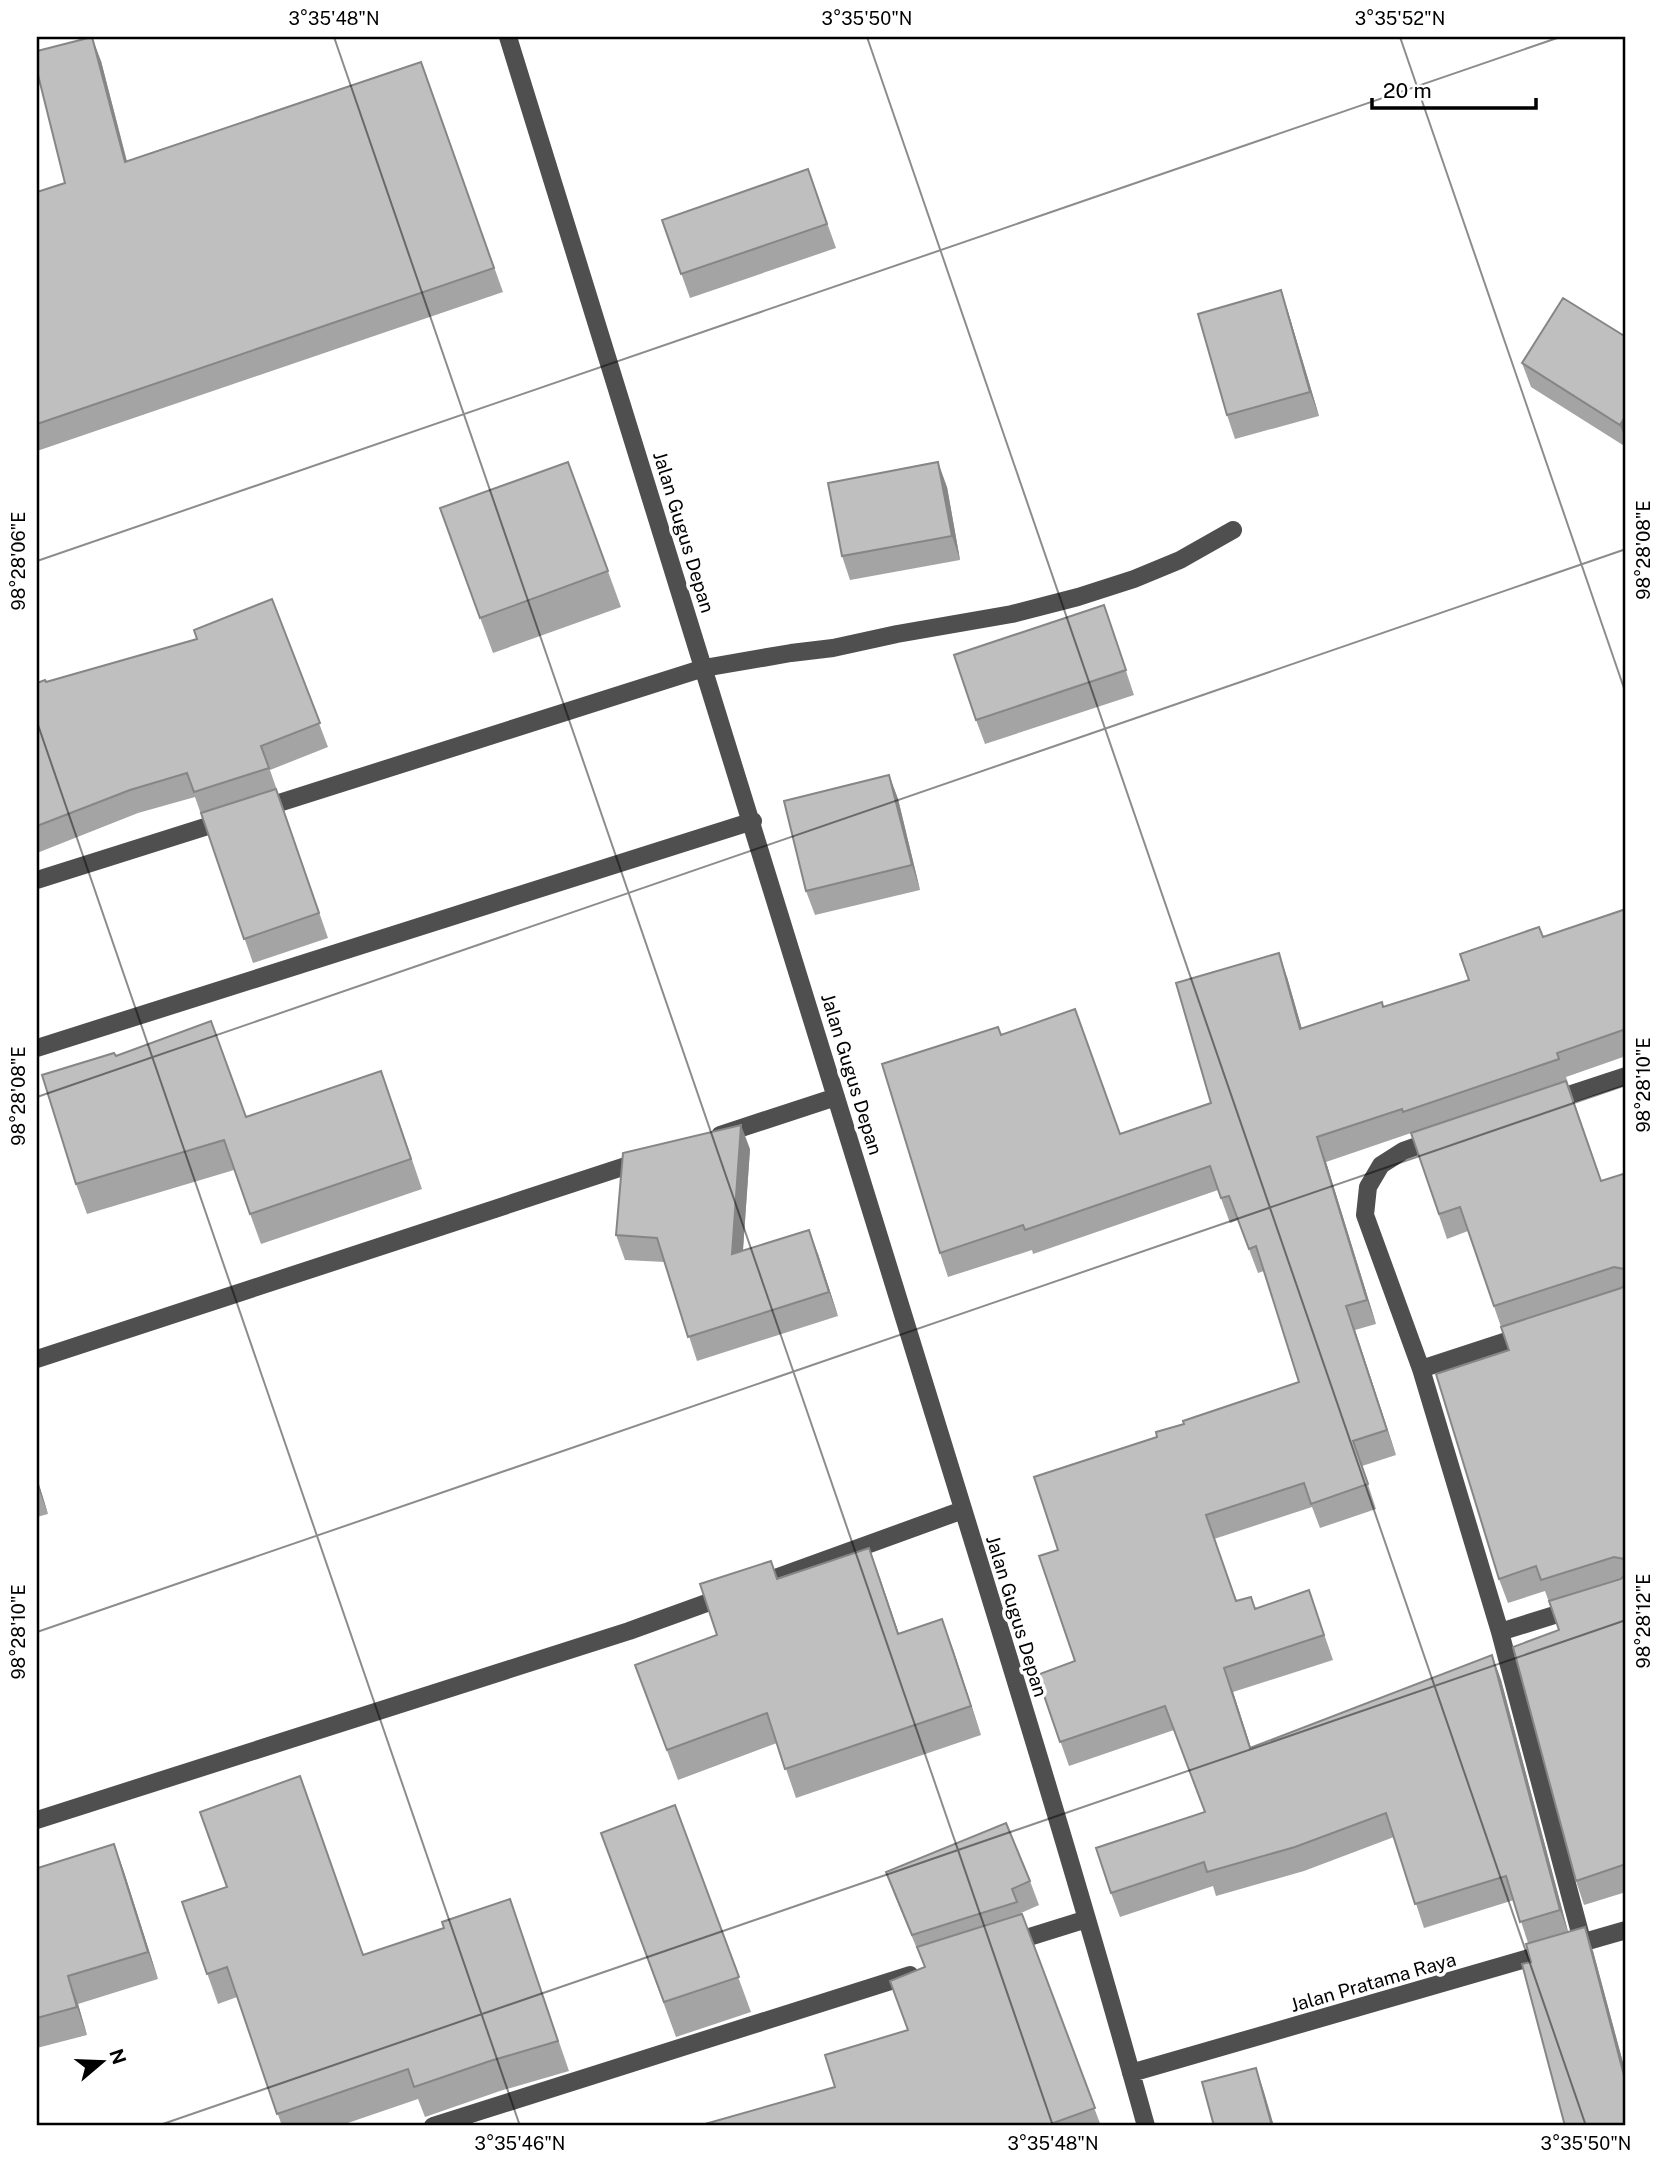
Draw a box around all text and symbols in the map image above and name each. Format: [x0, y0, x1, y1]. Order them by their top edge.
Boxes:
text: 3°35'48"N [288, 8, 380, 29]
text: 3°35'50"N [822, 8, 912, 29]
text: 3°35'52"N [1355, 8, 1445, 29]
scale bar [1372, 66, 1537, 110]
text: 20 m [1383, 78, 1432, 103]
street label: Jalan Gugus Depan [649, 448, 719, 616]
text: 98°28'08"E [1633, 500, 1654, 600]
text: 98°28'06"E [8, 512, 29, 610]
street label: Jalan Gugus Depan [817, 990, 887, 1158]
text: 98°28'10"E [1633, 1037, 1654, 1133]
text: 98°28'08"E [8, 1046, 29, 1146]
street label: Jalan Gugus Depan [982, 1532, 1052, 1700]
text: 98°28'12"E [1633, 1574, 1654, 1668]
text: 98°28'10"E [8, 1584, 29, 1680]
street label: Jalan Pratama Raya [1288, 1948, 1458, 2016]
north arrow [66, 2026, 136, 2096]
text: N [105, 2046, 131, 2067]
text: 3°35'46"N [475, 2133, 565, 2154]
text: 3°35'48"N [1007, 2133, 1099, 2154]
text: 3°35'50"N [1541, 2133, 1631, 2154]

